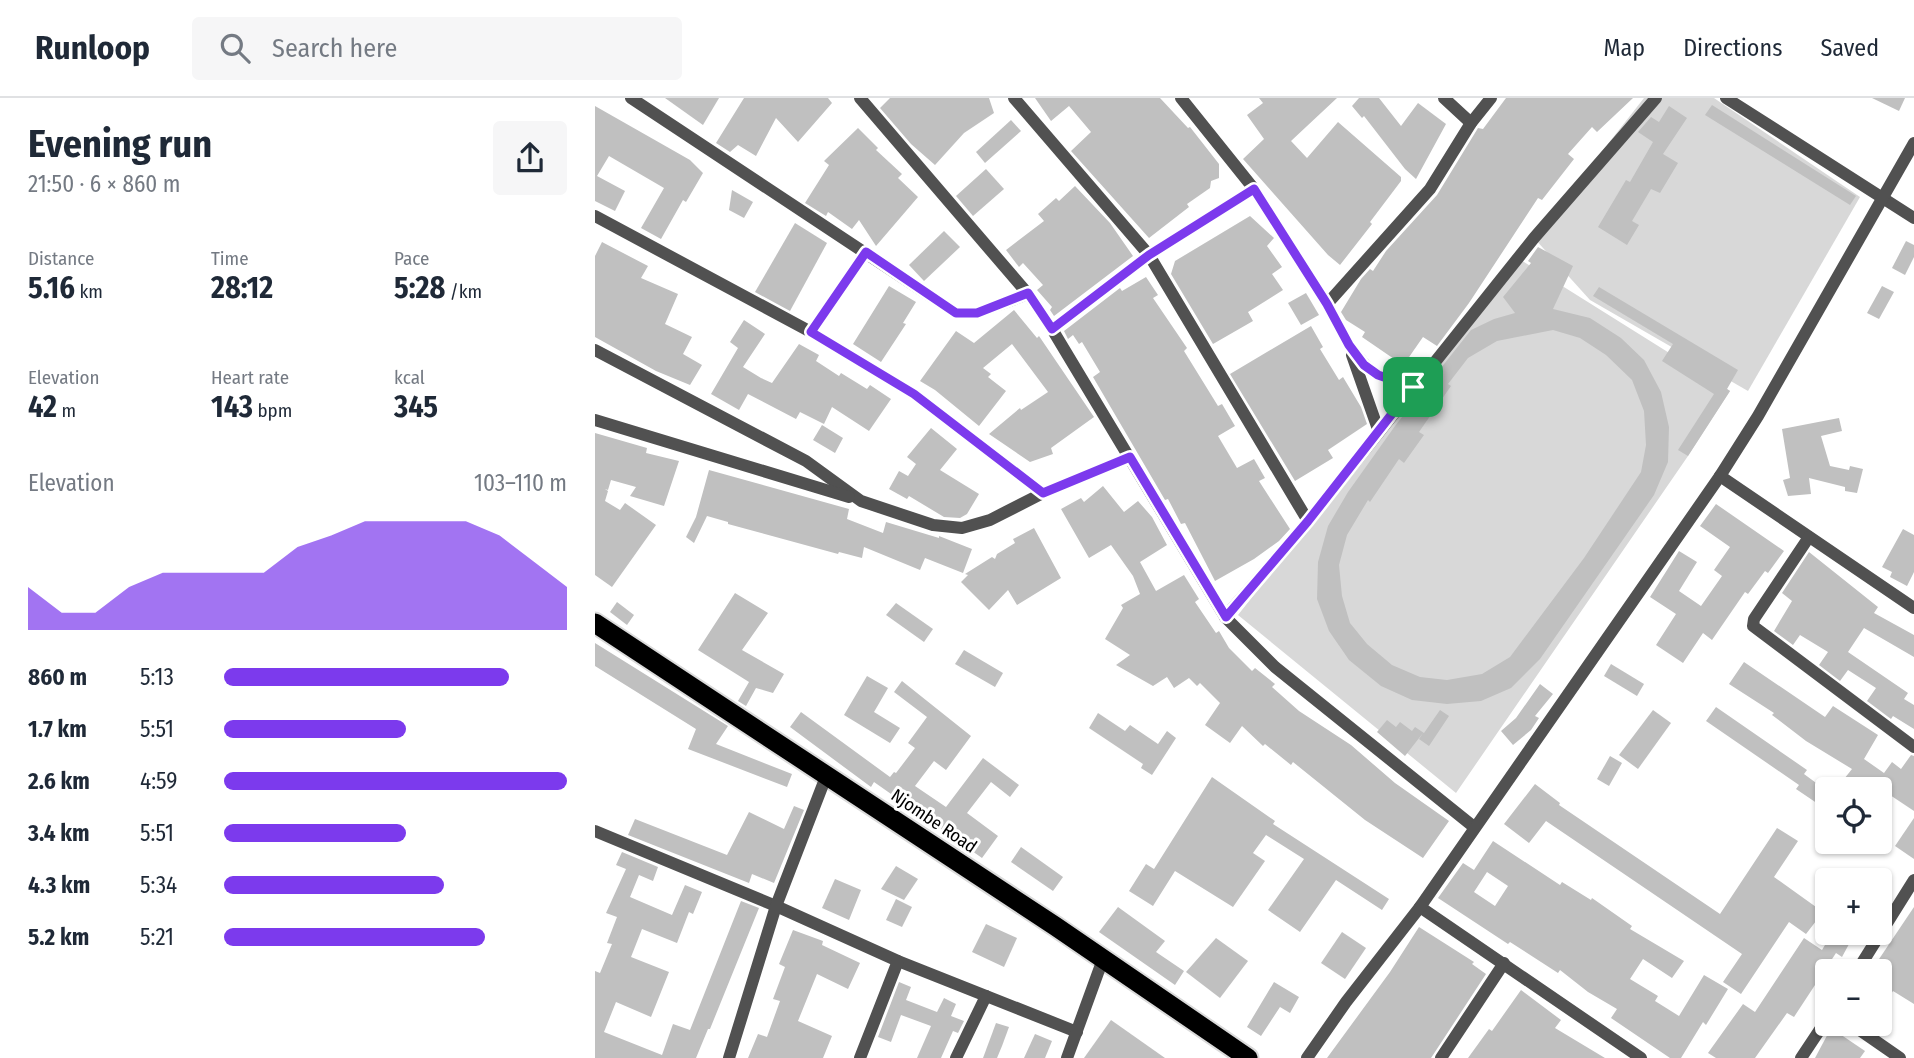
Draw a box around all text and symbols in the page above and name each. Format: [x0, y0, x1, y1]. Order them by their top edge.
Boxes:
search box [192, 17, 682, 80]
text: Runloop [35, 28, 150, 68]
icon: search [216, 29, 254, 67]
text: Search here [272, 33, 397, 64]
text: Map [1604, 34, 1645, 62]
text: Directions [1683, 34, 1782, 62]
text: Saved [1820, 34, 1879, 62]
text: Evening run [28, 121, 212, 167]
button: share [493, 121, 567, 195]
text: 21:50 · 6 × 860 m [28, 170, 180, 198]
text: Distance [28, 247, 95, 270]
text: Time [211, 247, 249, 270]
text: Pace [394, 247, 429, 270]
text: 5.16 [28, 270, 75, 306]
text: 28:12 [211, 270, 273, 306]
text: 5:28 [394, 270, 445, 306]
text: km [75, 280, 103, 303]
text: /km [445, 280, 482, 303]
pin [1383, 357, 1443, 417]
text: Elevation [28, 366, 100, 389]
text: Heart rate [211, 366, 289, 389]
text: kcal [394, 366, 425, 389]
icon: arrive [1394, 368, 1432, 406]
text: 42 [28, 389, 57, 425]
text: 143 [211, 389, 253, 425]
text: 345 [394, 389, 438, 425]
text: m [57, 399, 76, 422]
text: bpm [253, 399, 292, 422]
text: Elevation [28, 469, 115, 497]
text: 103–110 m [474, 469, 567, 497]
text: 860 m [28, 663, 87, 691]
text: 5:13 [140, 663, 174, 691]
text: 1.7 km [28, 715, 87, 743]
text: 5:51 [140, 715, 174, 743]
text: 2.6 km [28, 767, 90, 795]
text: 4:59 [140, 767, 178, 795]
map controls [1815, 777, 1892, 1036]
button: locate [1815, 777, 1892, 854]
street label: Njombe Road [887, 784, 981, 858]
text: 3.4 km [28, 819, 90, 847]
text: 5:51 [140, 819, 174, 847]
button: + [1815, 868, 1892, 945]
text: 4.3 km [28, 871, 90, 899]
text: 5:34 [140, 871, 177, 899]
text: 5.2 km [28, 923, 89, 951]
text: 5:21 [140, 923, 174, 951]
button: − [1815, 959, 1892, 1036]

